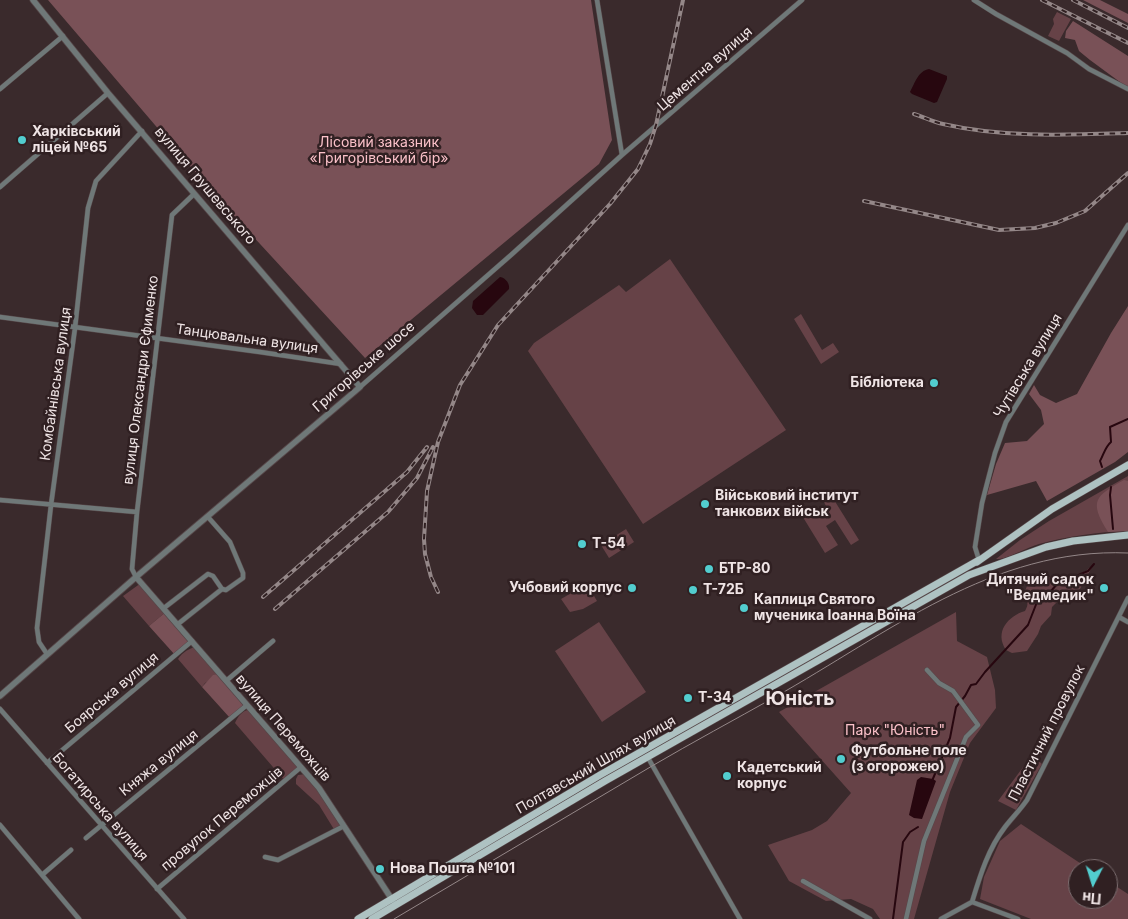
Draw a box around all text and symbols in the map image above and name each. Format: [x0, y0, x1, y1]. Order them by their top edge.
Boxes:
street label: Цементна вулиця [654, 23, 756, 115]
place label: Харківський ліцей №65 [32, 124, 121, 156]
street label: вулиця Грушевського [151, 124, 259, 248]
marker: Харківський ліцей №65 [16, 134, 28, 146]
park label: Лісовий заказник «Григорівський бір» [310, 135, 448, 168]
street label: вулиця Олександри Єфименко [120, 274, 162, 486]
street label: Комбайнівська вулиця [37, 306, 75, 462]
street label: Чутівська вулиця [990, 311, 1066, 421]
street label: Григорівське шосе [310, 318, 418, 416]
street label: Танцювальна вулиця [175, 321, 319, 357]
place label: Бібліотека [850, 375, 924, 391]
marker: Бібліотека [928, 377, 940, 389]
place label: Військовий інститут танкових військ [715, 488, 858, 520]
marker: Військовий інститут танкових військ [699, 498, 711, 510]
place label: Т-54 [592, 536, 626, 552]
marker: Т-54 [576, 538, 588, 550]
place label: БТР-80 [719, 561, 770, 577]
marker: БТР-80 [703, 563, 715, 575]
place label: Дитячий садок "Ведмедик" [986, 572, 1094, 604]
place label: Учбовий корпус [509, 580, 622, 596]
marker: Учбовий корпус [626, 582, 638, 594]
place label: Т-72Б [703, 582, 744, 598]
marker: Дитячий садок "Ведмедик" [1098, 582, 1110, 594]
marker: Т-72Б [687, 584, 699, 596]
place label: Каплиця Святого мученика Іоанна Воїна [754, 592, 916, 624]
marker: Каплиця Святого мученика Іоанна Воїна [738, 602, 750, 614]
street label: Боярська вулиця [62, 649, 162, 737]
street label: Пластичний провулок [1005, 662, 1089, 804]
street label: вулиця Переможців [232, 671, 334, 785]
district label: Юність [765, 688, 835, 710]
place label: T-34 [698, 690, 732, 706]
marker: T-34 [682, 692, 694, 704]
street label: Полтавський Шлях вулиця [513, 712, 679, 818]
park label: Парк "Юність" [845, 723, 945, 739]
street label: Княжа вулиця [116, 726, 202, 800]
place label: Футбольне поле (з огорожею) [851, 743, 967, 776]
street label: Богатирська вулиця [48, 749, 152, 865]
marker: Футбольне поле (з огорожею) [835, 753, 847, 765]
place label: Кадетський корпус [737, 760, 822, 792]
street label: провулок Переможців [158, 763, 286, 875]
marker: Кадетський корпус [721, 770, 733, 782]
north arrow [1068, 859, 1118, 909]
place label: Нова Пошта №101 [390, 861, 515, 877]
marker: Нова Пошта №101 [374, 863, 386, 875]
text: Пн [1081, 889, 1102, 908]

